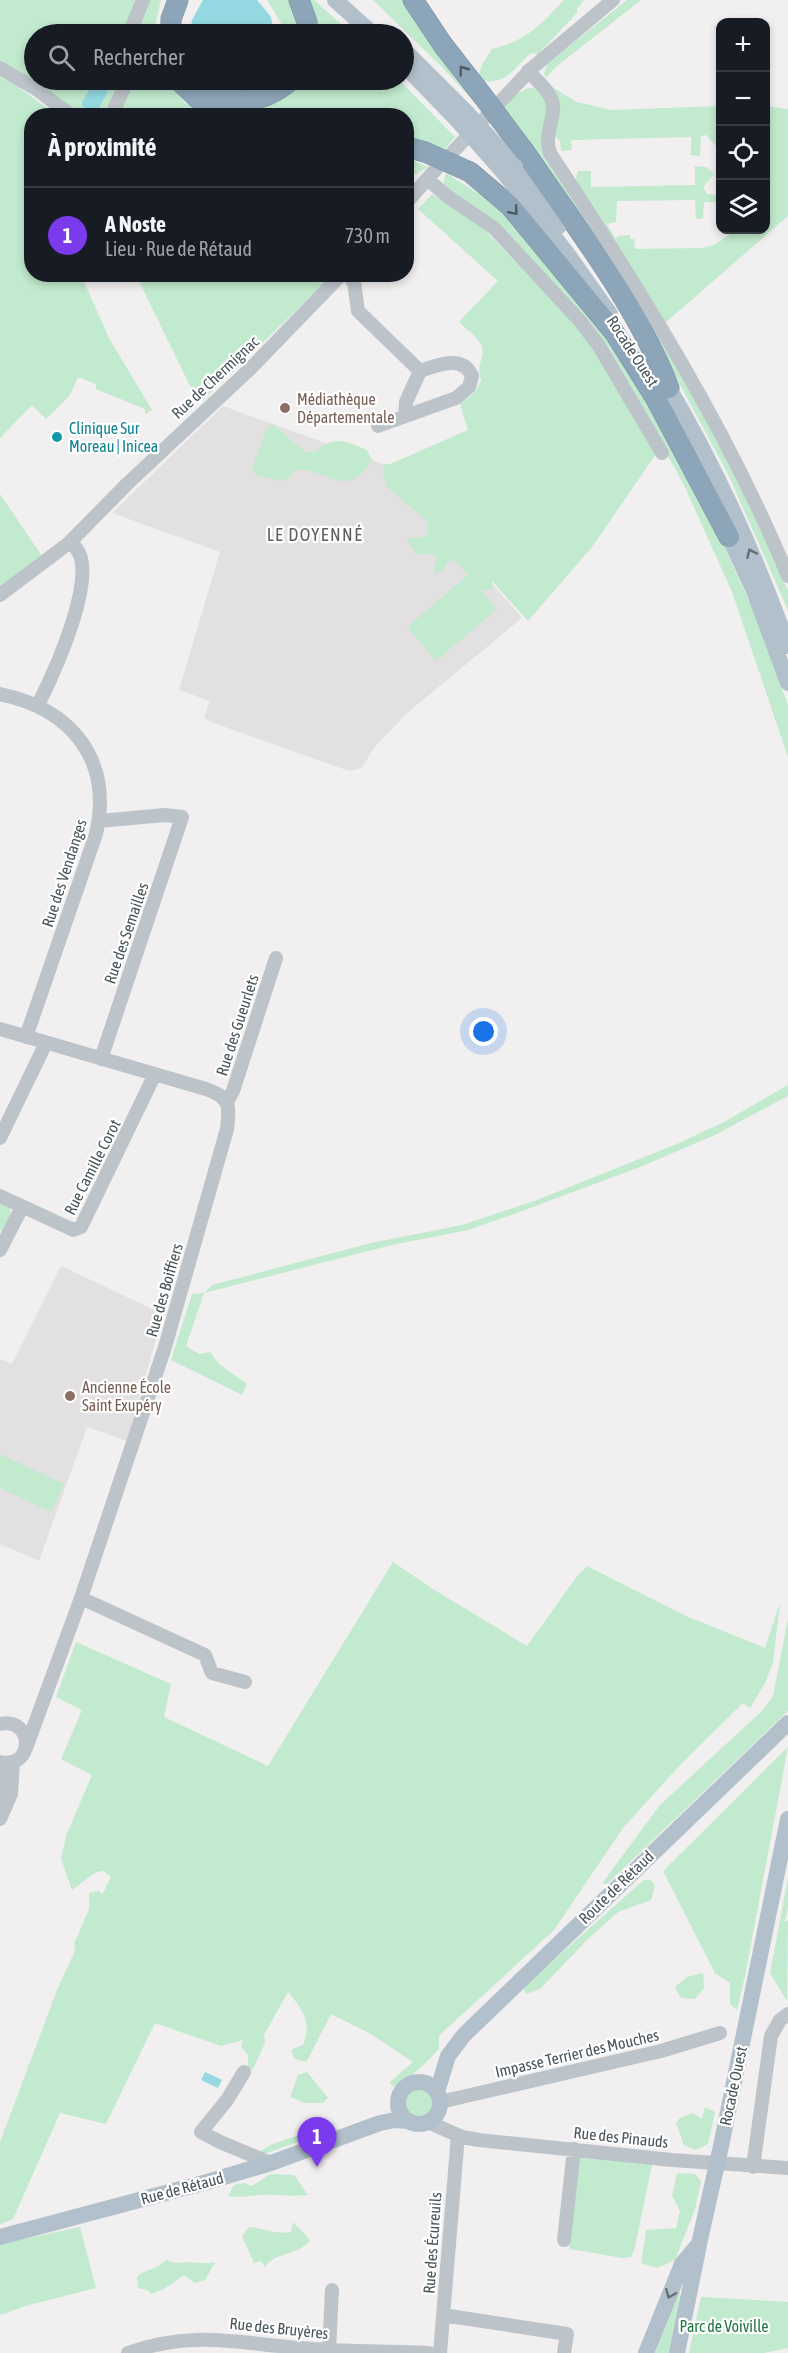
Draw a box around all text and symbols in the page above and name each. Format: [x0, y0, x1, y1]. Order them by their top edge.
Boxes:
map controls [716, 18, 770, 234]
button: + [716, 18, 770, 72]
search box [24, 24, 414, 90]
icon: search [45, 41, 78, 74]
text: Rechercher [93, 44, 184, 70]
one-way arrow [459, 66, 470, 77]
button: − [716, 72, 770, 126]
button: locate [716, 126, 770, 180]
text: À proximité [48, 132, 156, 162]
button: layers [716, 180, 770, 234]
one-way arrow [507, 204, 518, 215]
text: A Noste [105, 211, 166, 237]
text: 1 [63, 224, 72, 247]
text: 730 m [345, 224, 390, 247]
text: Lieu · Rue de Rétaud [105, 237, 252, 260]
street label: Rocade Ouest [604, 312, 663, 390]
street label: Rue de Chermignac [168, 332, 263, 423]
place label: Médiathèque Départementale [297, 390, 394, 427]
marker: Médiathèque Départementale [278, 401, 292, 415]
place label: Clinique Sur Moreau | Inicea [69, 419, 158, 455]
marker: Clinique Sur Moreau | Inicea [50, 430, 64, 444]
district label: LE DOYENNÉ [267, 524, 363, 545]
one-way arrow [746, 548, 758, 559]
street label: Rue des Vendanges [38, 816, 91, 930]
street label: Rue des Semailles [100, 880, 152, 986]
street label: Rue des Gueurlets [212, 972, 262, 1078]
your location [469, 1017, 498, 1046]
street label: Rue Camille Corot [60, 1116, 124, 1218]
street label: Rue des Boiffiers [142, 1241, 186, 1339]
place label: Ancienne École Saint Exupéry [82, 1378, 171, 1415]
marker: Ancienne École Saint Exupéry [63, 1389, 77, 1403]
street label: Route de Rétaud [575, 1847, 657, 1927]
street label: Impasse Terrier des Mouches [493, 2025, 661, 2082]
street label: Rocade Ouest [716, 2044, 750, 2127]
pin: 1 [298, 2118, 336, 2167]
street label: Rue des Pinauds [573, 2123, 670, 2151]
street label: Rue de Rétaud [139, 2168, 225, 2208]
street label: Rue des Écureuils [419, 2191, 445, 2294]
one-way arrow [665, 2288, 677, 2299]
street label: Rue des Bruyères [229, 2314, 330, 2343]
park label: Parc de Voiville [679, 2317, 769, 2335]

